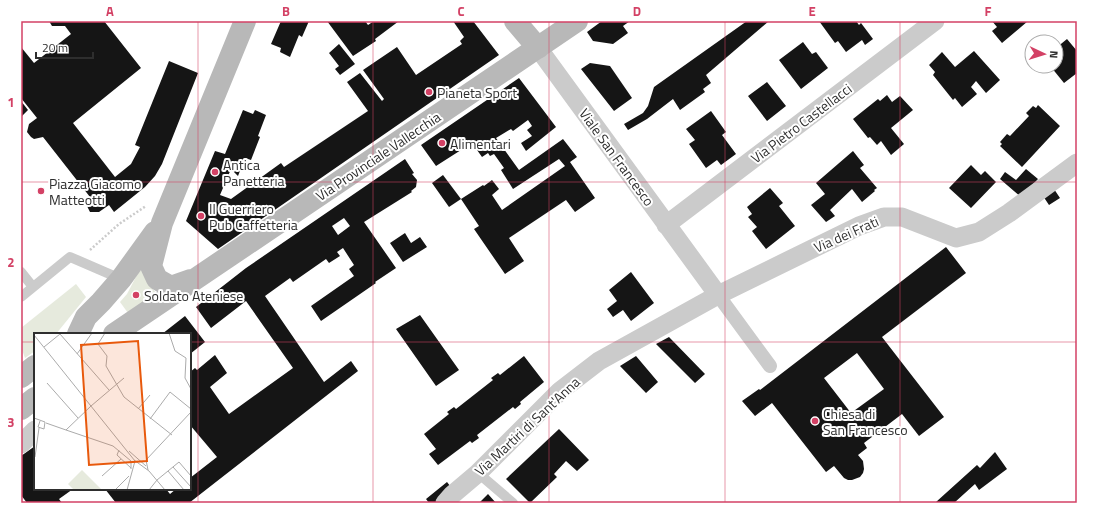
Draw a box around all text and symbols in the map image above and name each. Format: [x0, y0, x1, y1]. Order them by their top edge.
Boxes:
text: A [106, 1, 114, 21]
text: B [282, 1, 290, 21]
text: C [457, 1, 465, 21]
text: D [633, 1, 641, 21]
text: E [808, 1, 816, 21]
text: F [985, 1, 992, 21]
scale bar [36, 34, 93, 60]
north arrow [1024, 34, 1064, 74]
text: 20 m [42, 38, 68, 57]
text: N [1046, 50, 1062, 59]
street label: Via Pietro Castellacci [746, 78, 856, 168]
place label: Pianeta Sport [437, 82, 517, 103]
marker: Pianeta Sport [424, 87, 434, 97]
text: 1 [7, 92, 15, 112]
street label: Viale San Francesco [574, 104, 660, 210]
street label: Via Provinciale Vallecchia [311, 106, 445, 206]
place label: Alimentari [450, 133, 511, 154]
marker: Alimentari [437, 138, 447, 148]
place label: Antica Panetteria [223, 154, 285, 191]
marker: Antica Panetteria [210, 167, 220, 177]
place label: Piazza Giacomo Matteotti [49, 173, 141, 210]
marker: Piazza Giacomo Matteotti [36, 186, 46, 196]
place label: Il Guerriero Pub Caffetteria [209, 198, 298, 235]
street label: Via dei Frati [810, 210, 882, 258]
marker: Il Guerriero Pub Caffetteria [196, 211, 206, 221]
text: 2 [7, 252, 15, 272]
place label: Soldato Ateniese [144, 285, 243, 306]
marker: Soldato Ateniese [131, 290, 141, 300]
inset map [34, 333, 191, 490]
street label: Via Martiri di Sant'Anna [470, 372, 584, 480]
place label: Chiesa di San Francesco [823, 403, 908, 440]
text: 3 [7, 412, 15, 432]
marker: Chiesa di San Francesco [810, 416, 820, 426]

